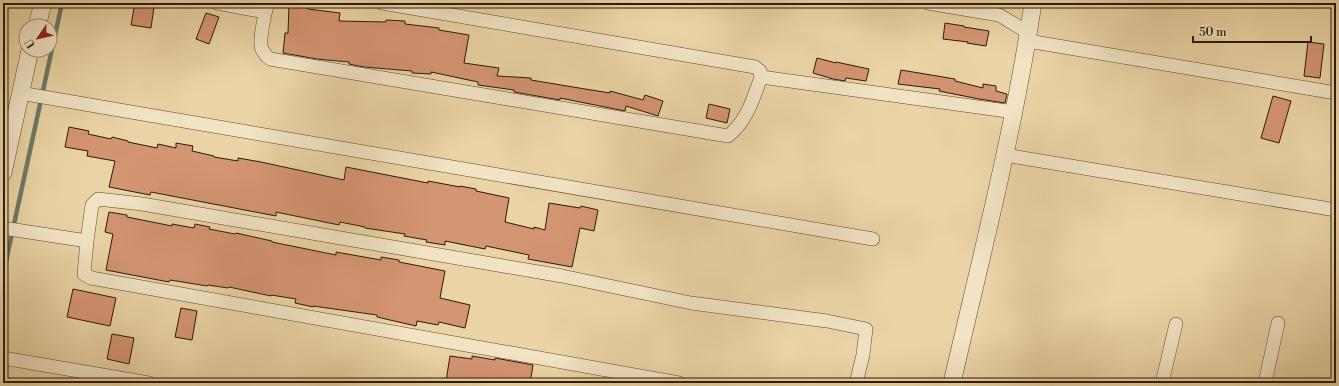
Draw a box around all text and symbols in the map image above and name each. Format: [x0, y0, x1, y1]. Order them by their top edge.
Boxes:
north arrow [18, 18, 58, 58]
scale bar [1193, 18, 1311, 44]
text: 50 m [1199, 25, 1227, 40]
text: U [22, 35, 39, 50]

